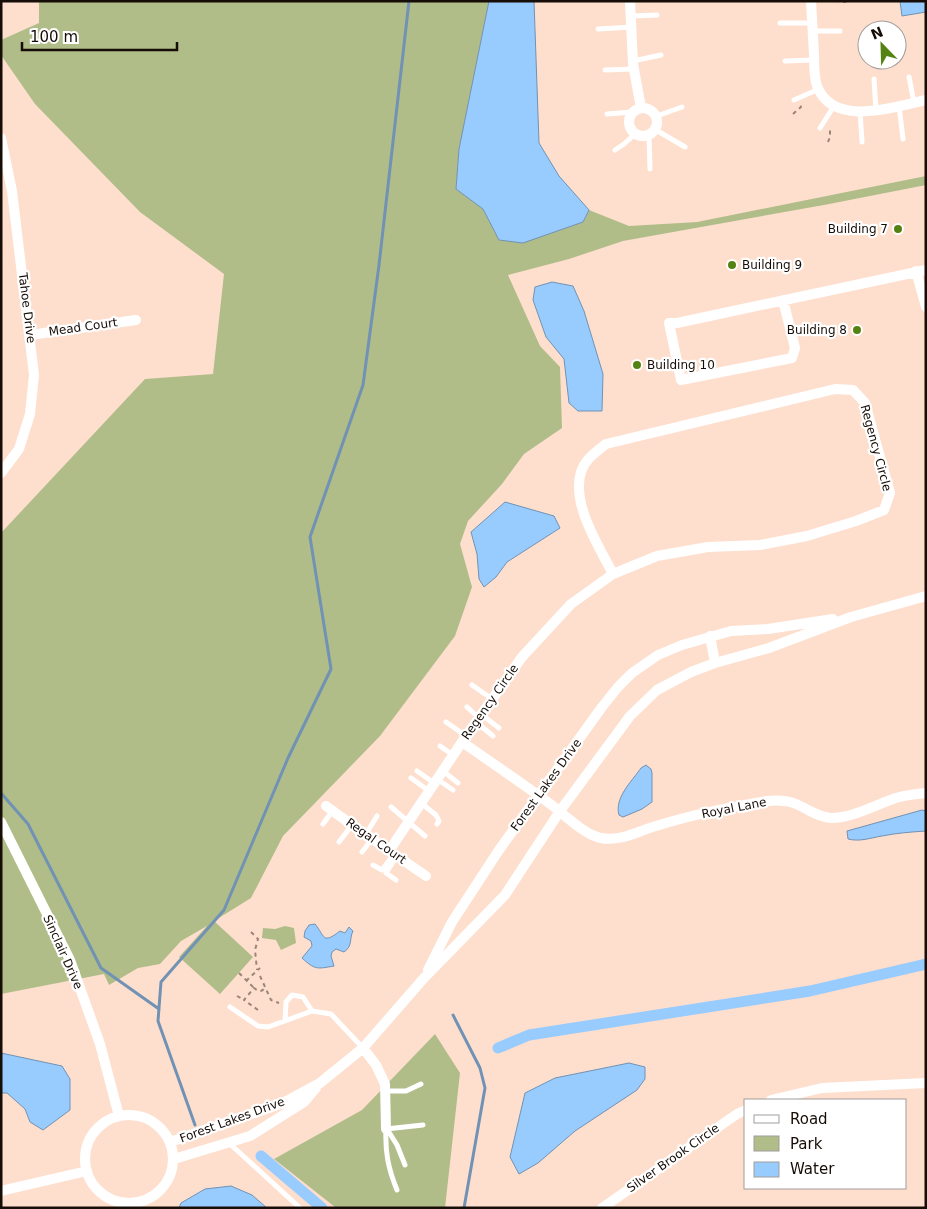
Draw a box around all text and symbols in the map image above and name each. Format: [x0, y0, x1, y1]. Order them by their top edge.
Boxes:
scale bar [22, 20, 178, 52]
north arrow [857, 20, 907, 70]
text: N [868, 23, 885, 43]
text: 100 m [30, 28, 78, 46]
place label: Building 7 [828, 222, 888, 236]
marker: Building 7 [892, 223, 904, 235]
place label: Building 9 [742, 258, 802, 272]
marker: Building 9 [726, 259, 738, 271]
street label: Tahoe Drive [16, 271, 38, 344]
street label: Mead Court [48, 315, 119, 339]
place label: Building 8 [787, 323, 847, 337]
marker: Building 8 [851, 324, 863, 336]
place label: Building 10 [647, 358, 715, 372]
marker: Building 10 [631, 359, 643, 371]
street label: Regency Circle [858, 403, 894, 493]
street label: Regency Circle [459, 662, 521, 742]
street label: Forest Lakes Drive [508, 736, 584, 834]
street label: Royal Lane [700, 795, 768, 821]
street label: Regal Court [343, 815, 409, 867]
street label: Sinclair Drive [40, 913, 86, 991]
street label: Forest Lakes Drive [178, 1094, 286, 1146]
legend [744, 1099, 907, 1189]
text: Road [790, 1110, 828, 1128]
street label: Silver Brook Circle [624, 1121, 722, 1195]
text: Park [790, 1135, 823, 1153]
text: Water [790, 1160, 835, 1178]

